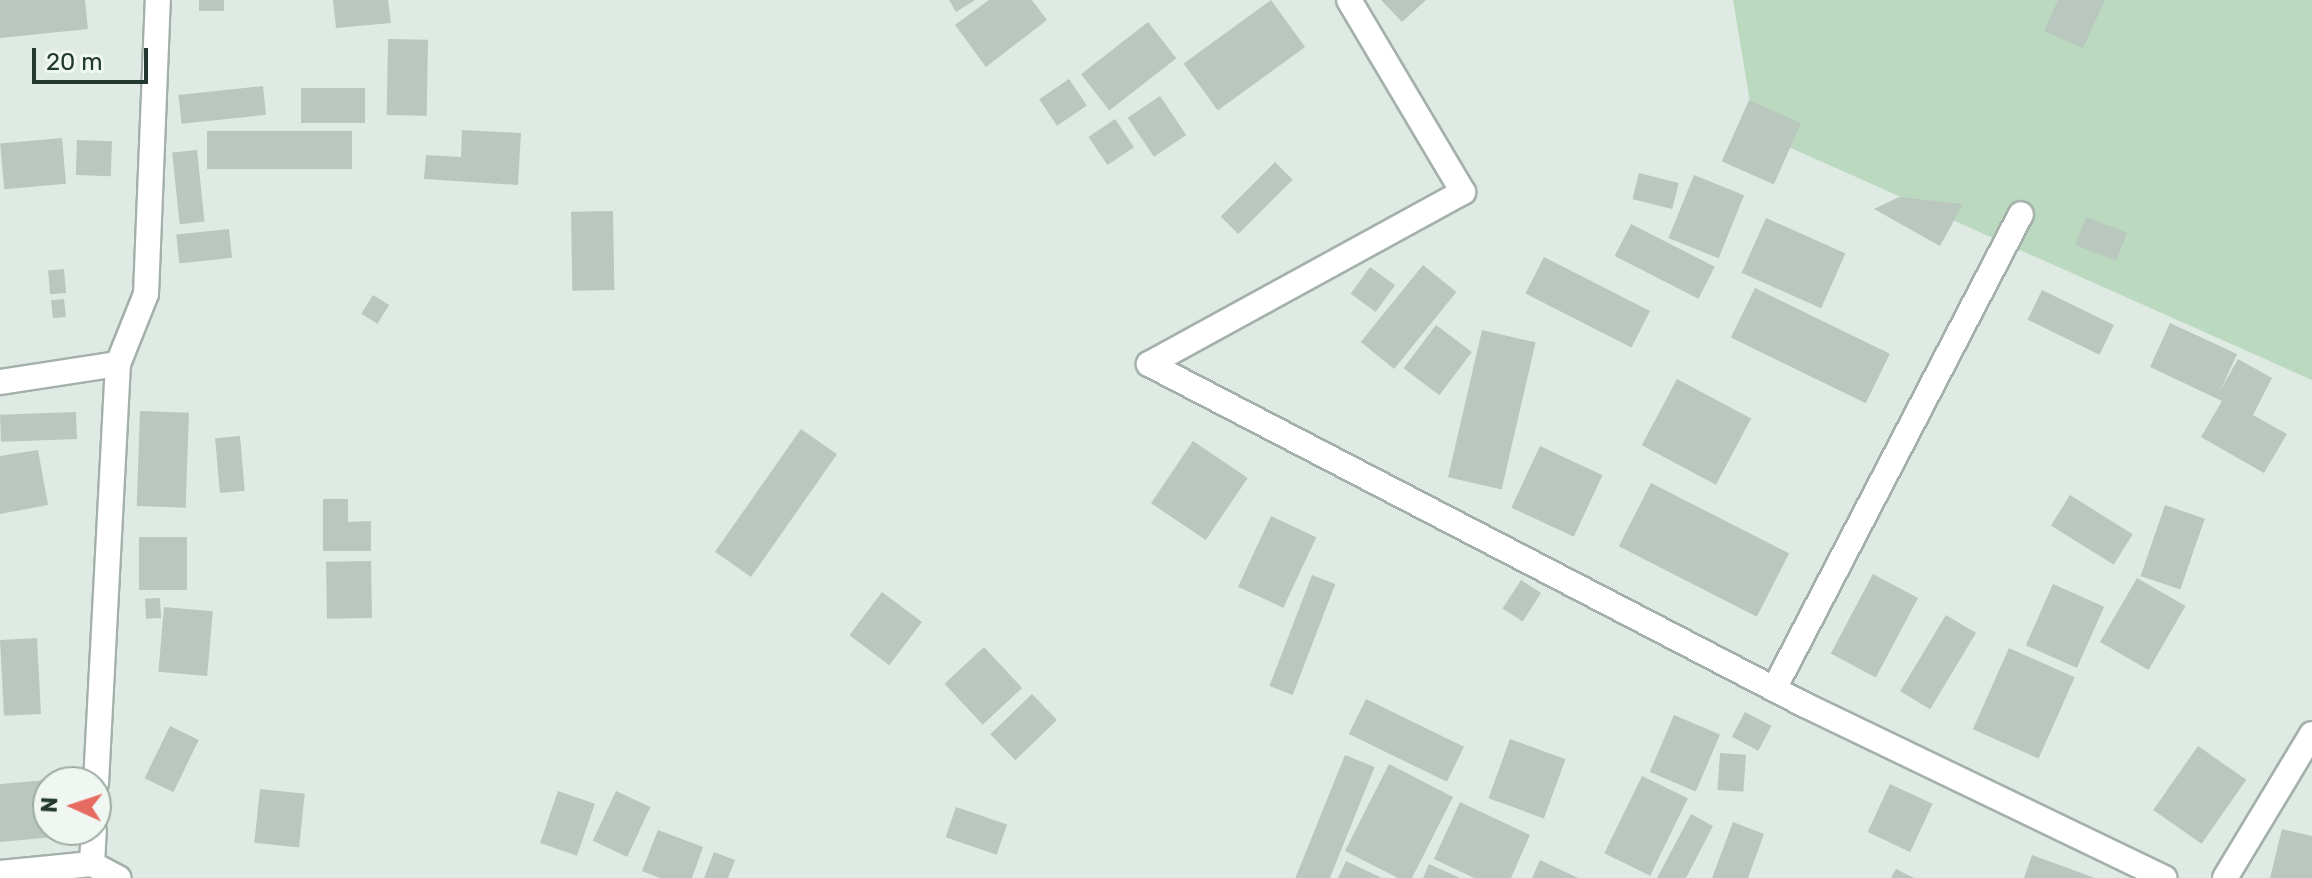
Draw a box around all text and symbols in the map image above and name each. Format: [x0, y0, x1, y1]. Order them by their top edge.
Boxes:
scale bar [36, 32, 152, 82]
text: 20 m [46, 48, 103, 76]
north arrow [32, 766, 112, 846]
text: N [36, 796, 63, 813]

